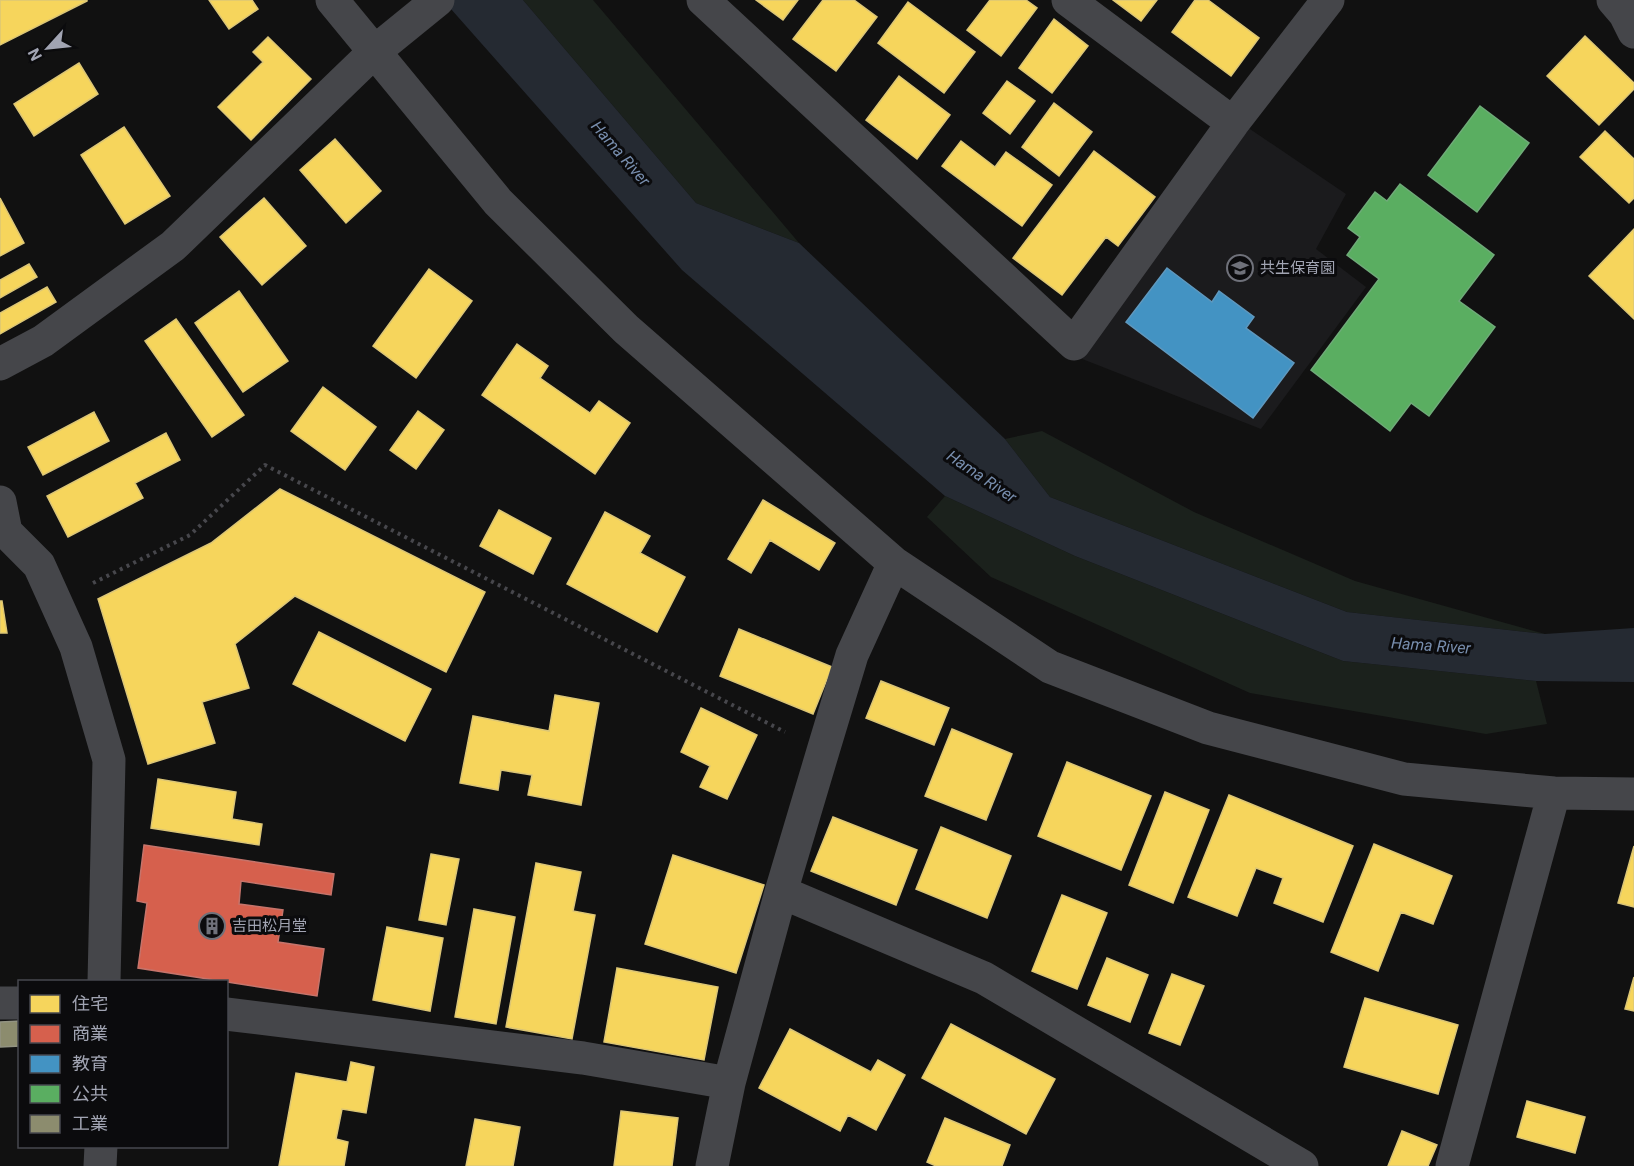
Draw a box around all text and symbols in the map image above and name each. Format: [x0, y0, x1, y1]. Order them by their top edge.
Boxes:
north arrow [18, 18, 78, 78]
text: N [24, 45, 46, 64]
water label: Hama River [587, 117, 654, 190]
school or university icon: 共生保育園 [1225, 253, 1255, 283]
place label: 共生保育園 [1260, 259, 1335, 277]
water label: Hama River [943, 446, 1021, 507]
water label: Hama River [1391, 633, 1472, 658]
building icon: 吉田松月堂 [197, 911, 227, 941]
place label: 吉田松月堂 [232, 917, 307, 935]
legend [18, 980, 228, 1148]
text: 住宅 [72, 993, 108, 1014]
text: 商業 [72, 1023, 108, 1044]
text: 教育 [72, 1053, 108, 1074]
text: 公共 [72, 1083, 108, 1104]
text: 工業 [72, 1113, 108, 1134]

